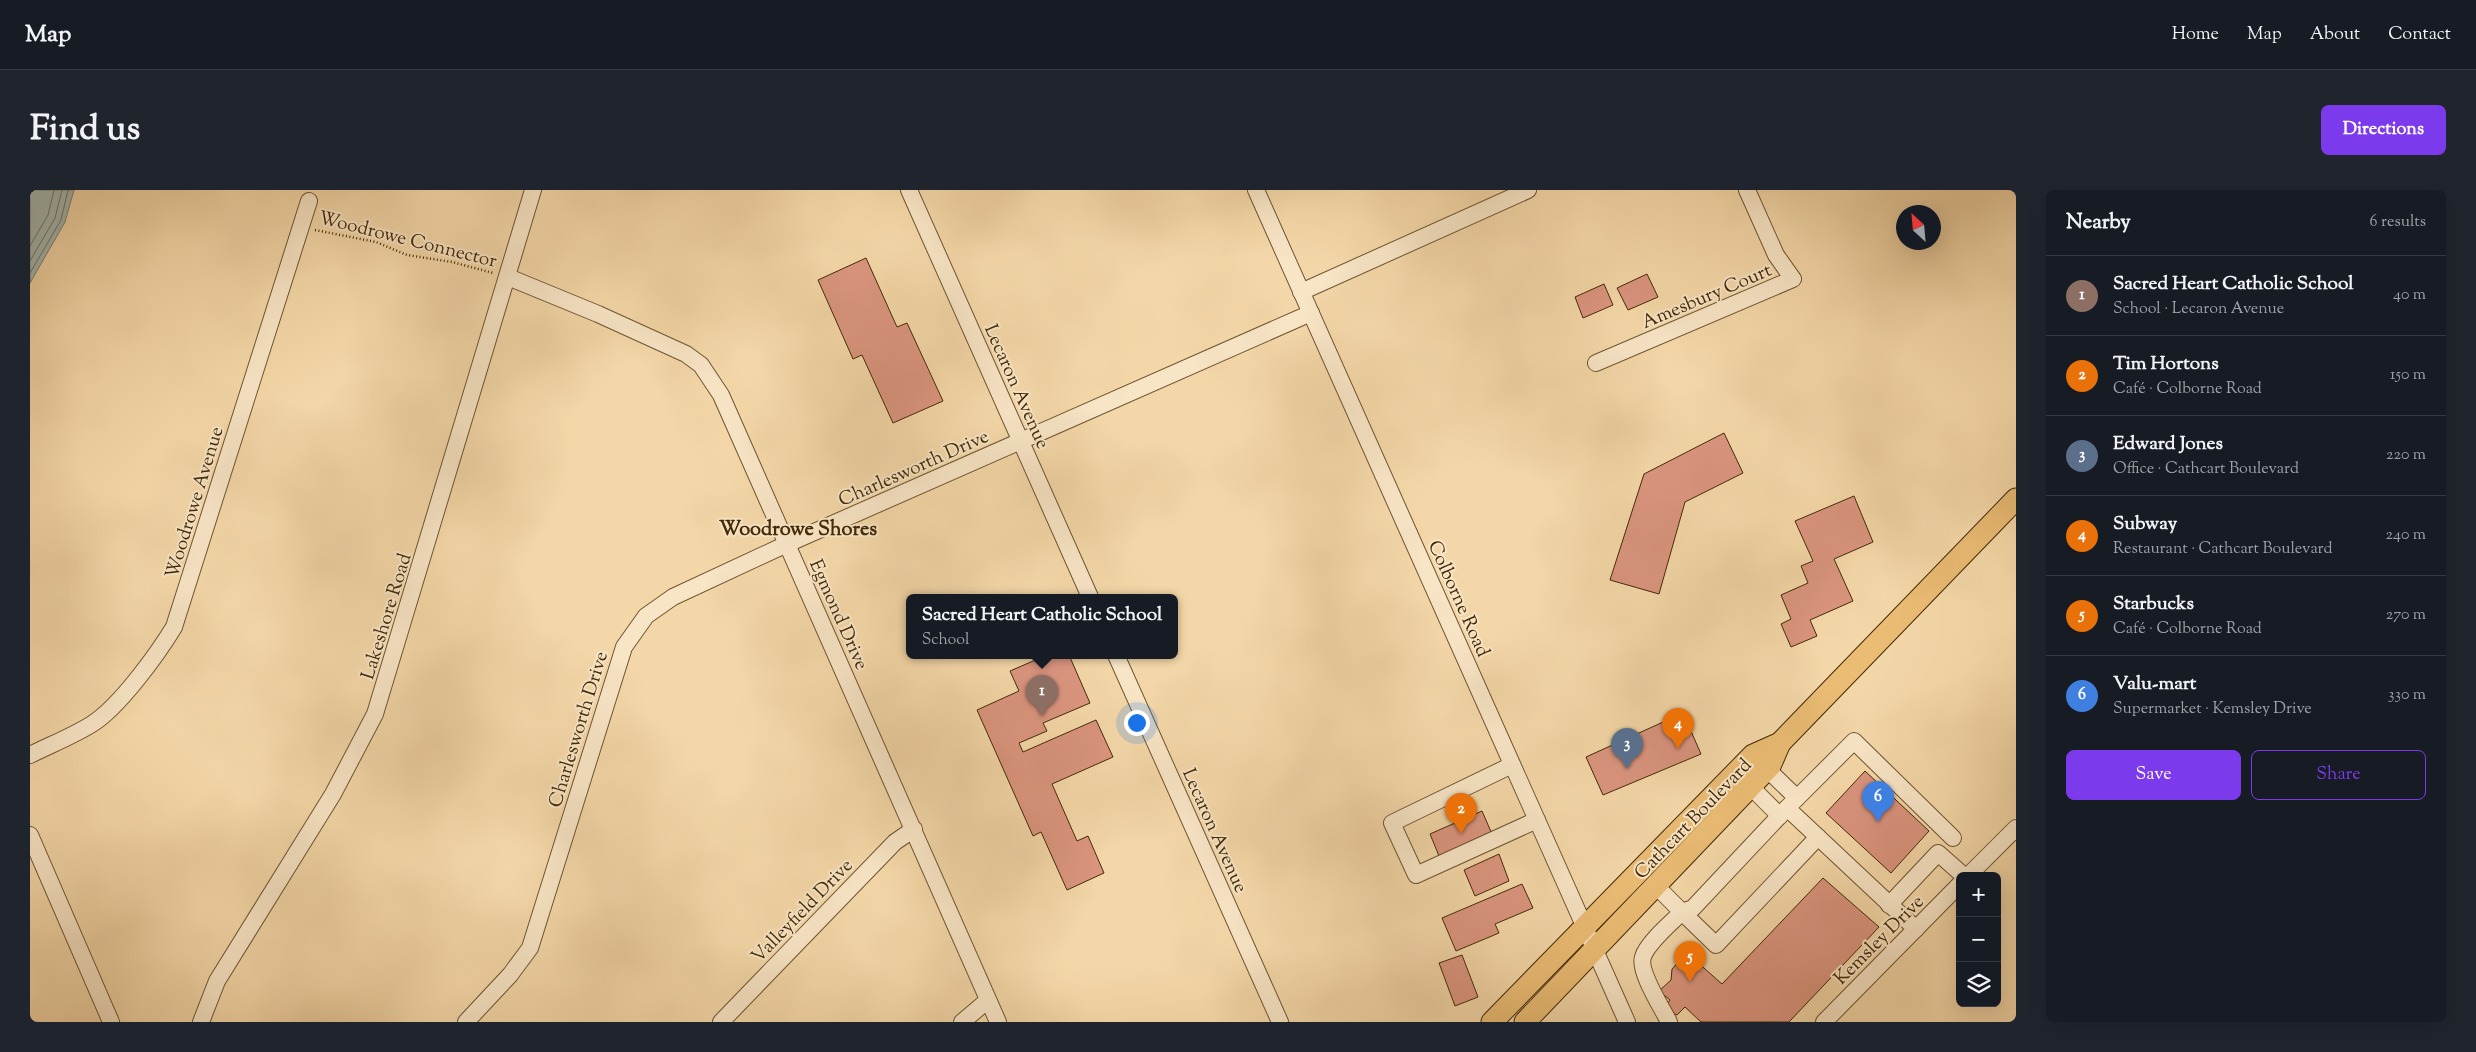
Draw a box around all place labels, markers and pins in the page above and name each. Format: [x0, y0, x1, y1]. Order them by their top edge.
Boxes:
pin: 1 [1026, 675, 1058, 716]
pin: 4 [1662, 708, 1694, 749]
pin: 3 [1611, 728, 1643, 769]
pin: 6 [1862, 781, 1894, 822]
pin: 2 [1445, 793, 1477, 834]
pin: 5 [1674, 941, 1706, 982]

